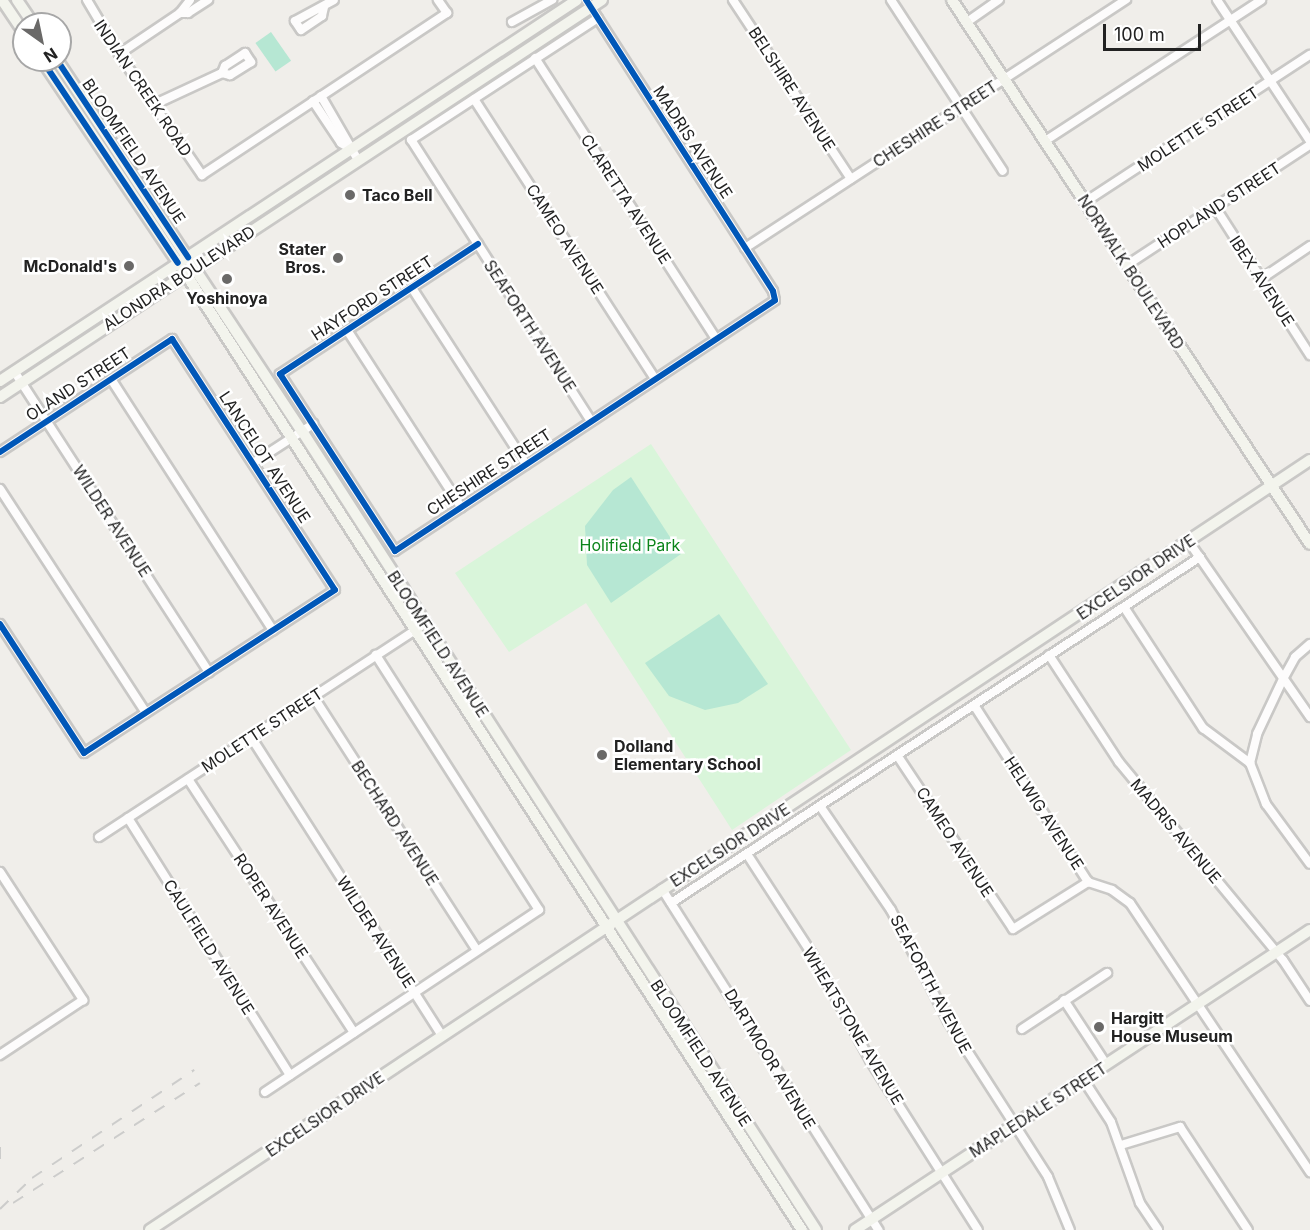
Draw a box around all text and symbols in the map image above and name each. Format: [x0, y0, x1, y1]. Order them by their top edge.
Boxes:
north arrow [12, 12, 72, 72]
scale bar [1106, 12, 1204, 50]
street label: INDIAN CREEK ROAD [90, 16, 196, 160]
street label: BELSHIRE AVENUE [745, 23, 839, 155]
text: 100 m [1114, 24, 1165, 45]
text: N [40, 44, 61, 67]
street label: BLOOMFIELD AVENUE [78, 75, 190, 227]
street label: CHESHIRE STREET [869, 77, 1001, 171]
street label: MADRIS AVENUE [649, 82, 737, 202]
street label: MOLETTE STREET [1134, 83, 1262, 175]
street label: CLARETTA AVENUE [577, 131, 675, 267]
street label: HOPLAND STREET [1154, 158, 1284, 252]
street label: CAMEO AVENUE [522, 180, 608, 298]
place label: Taco Bell [362, 185, 433, 205]
marker: Taco Bell [343, 188, 357, 202]
street label: NORWALK BOULEVARD [1074, 191, 1188, 353]
street label: ALONDRA BOULEVARD [99, 222, 259, 334]
street label: IBEX AVENUE [1226, 232, 1298, 330]
place label: Stater Bros. [279, 239, 326, 277]
marker: Stater Bros. [331, 251, 345, 265]
street label: HAYFORD STREET [308, 252, 436, 344]
place label: McDonald's [23, 256, 117, 276]
street label: SEAFORTH AVENUE [480, 256, 580, 396]
marker: McDonald's [122, 259, 136, 273]
marker: Yoshinoya [220, 272, 234, 286]
place label: Yoshinoya [186, 288, 268, 308]
street label: OLAND STREET [22, 343, 134, 425]
street label: LANCELOT AVENUE [215, 388, 315, 526]
street label: CHESHIRE STREET [423, 425, 555, 519]
street label: WILDER AVENUE [69, 462, 155, 580]
street label: EXCELSIOR DRIVE [1073, 530, 1199, 624]
park label: Holifield Park [580, 535, 680, 555]
street label: BLOOMFIELD AVENUE [383, 567, 493, 721]
street label: MOLETTE STREET [198, 684, 326, 776]
place label: Dolland Elementary School [614, 736, 761, 774]
marker: Dolland Elementary School [595, 748, 609, 762]
street label: HELWIG AVENUE [1000, 753, 1088, 873]
street label: BECHARD AVENUE [347, 757, 443, 889]
street label: MADRIS AVENUE [1127, 775, 1225, 887]
street label: CAMEO AVENUE [912, 783, 998, 901]
street label: EXCELSIOR DRIVE [667, 799, 793, 891]
street label: ROPER AVENUE [230, 850, 312, 962]
street label: WILDER AVENUE [333, 873, 419, 991]
street label: CAULFIELD AVENUE [160, 876, 258, 1018]
street label: SEAFORTH AVENUE [886, 912, 976, 1056]
street label: WHEATSTONE AVENUE [798, 944, 908, 1108]
street label: BLOOMFIELD AVENUE [646, 976, 756, 1130]
street label: DARTMOOR AVENUE [720, 985, 820, 1133]
place label: Hargitt House Museum [1111, 1008, 1233, 1046]
marker: Hargitt House Museum [1092, 1020, 1106, 1034]
street label: MAPLEDALE STREET [966, 1058, 1110, 1162]
street label: EXCELSIOR DRIVE [262, 1067, 388, 1161]

